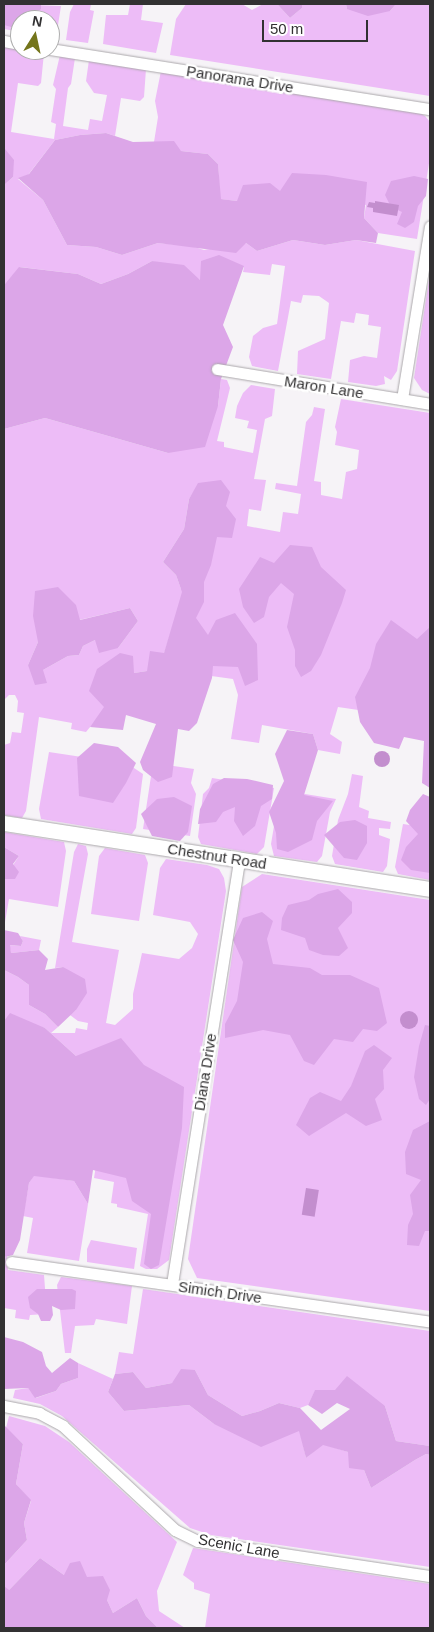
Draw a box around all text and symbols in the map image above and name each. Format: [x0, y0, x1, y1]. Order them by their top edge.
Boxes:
north arrow [10, 10, 60, 60]
scale bar [264, 10, 370, 42]
text: N [31, 12, 44, 30]
text: 50 m [270, 20, 303, 37]
street label: Panorama Drive [185, 62, 295, 96]
street label: Maron Lane [283, 372, 365, 402]
street label: Chestnut Road [166, 839, 268, 873]
street label: Diana Drive [190, 1032, 220, 1112]
street label: Simich Drive [177, 1277, 263, 1307]
street label: Scenic Lane [197, 1530, 281, 1562]

